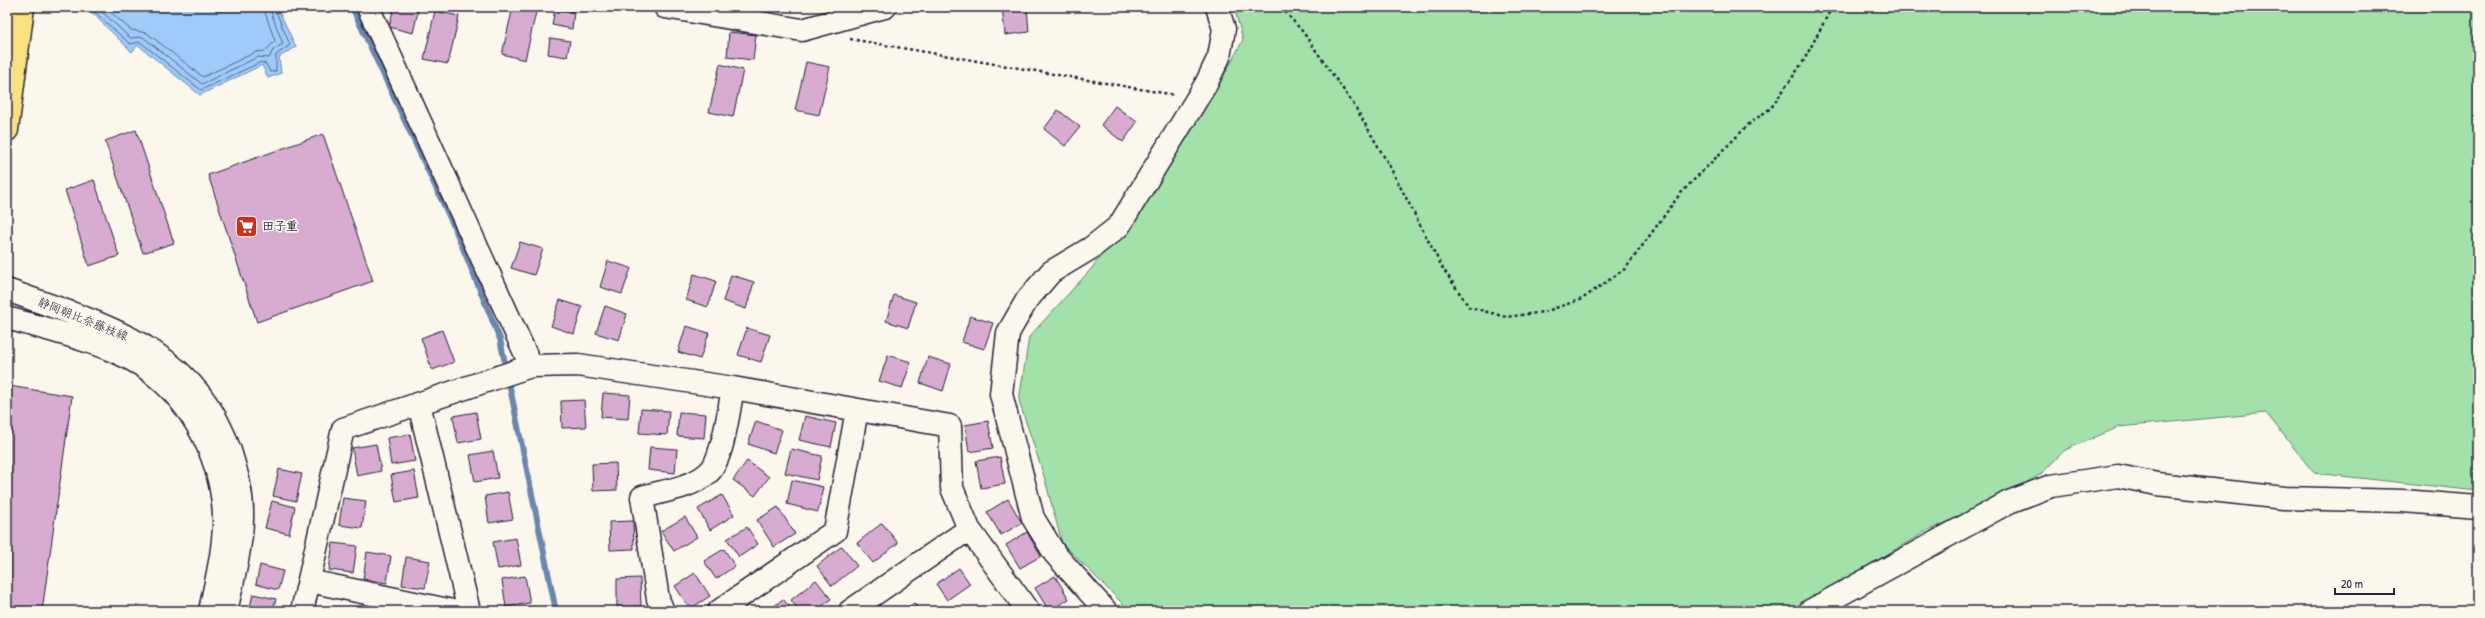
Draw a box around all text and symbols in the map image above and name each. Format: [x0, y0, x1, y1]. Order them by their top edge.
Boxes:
supermarket icon: 田子重 [233, 213, 259, 239]
place label: 田子重 [262, 217, 298, 234]
street label: 静岡朝比奈藤枝線 [35, 293, 131, 344]
scale bar [2335, 570, 2394, 596]
text: 20 m [2341, 575, 2363, 592]

